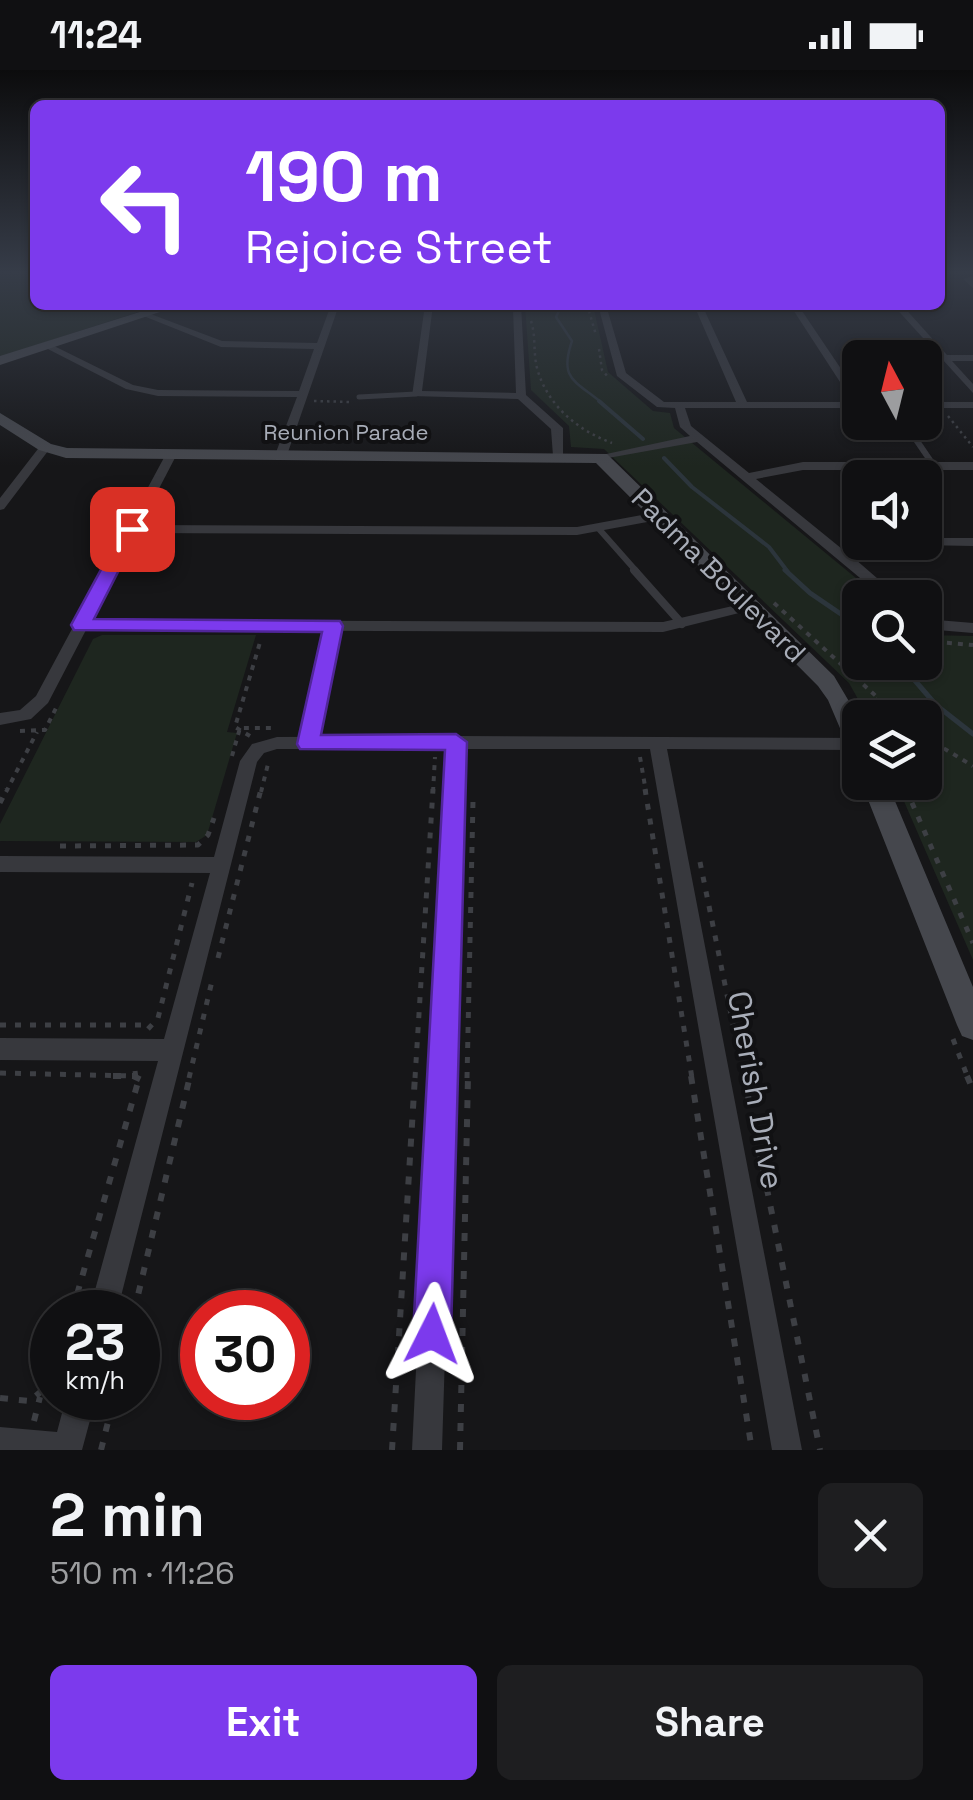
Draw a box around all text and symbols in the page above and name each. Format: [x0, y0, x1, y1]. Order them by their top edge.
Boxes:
text: 11:24 [50, 11, 142, 59]
text: 190 m [245, 132, 443, 221]
icon: left [80, 140, 210, 270]
text: Rejoice Street [245, 219, 553, 276]
north arrow [842, 340, 942, 440]
map controls [842, 340, 942, 800]
street label: Reunion Parade [263, 418, 429, 446]
button: sound [842, 460, 942, 560]
street label: Padma Boulevard [624, 480, 814, 670]
pin [90, 487, 175, 572]
icon: arrive [105, 502, 160, 557]
button: search [842, 580, 942, 680]
button: layers [842, 700, 942, 800]
street label: Cherish Drive [719, 988, 793, 1192]
position arrow [380, 1282, 484, 1386]
speed limit sign: 30 [180, 1290, 310, 1420]
text: 23 [65, 1311, 125, 1375]
text: km/h [65, 1364, 125, 1396]
text: 2 min [50, 1477, 205, 1554]
button: close [818, 1483, 923, 1588]
text: 510 m · 11:26 [50, 1553, 235, 1593]
button: Exit [50, 1665, 477, 1780]
button: Share [497, 1665, 923, 1780]

